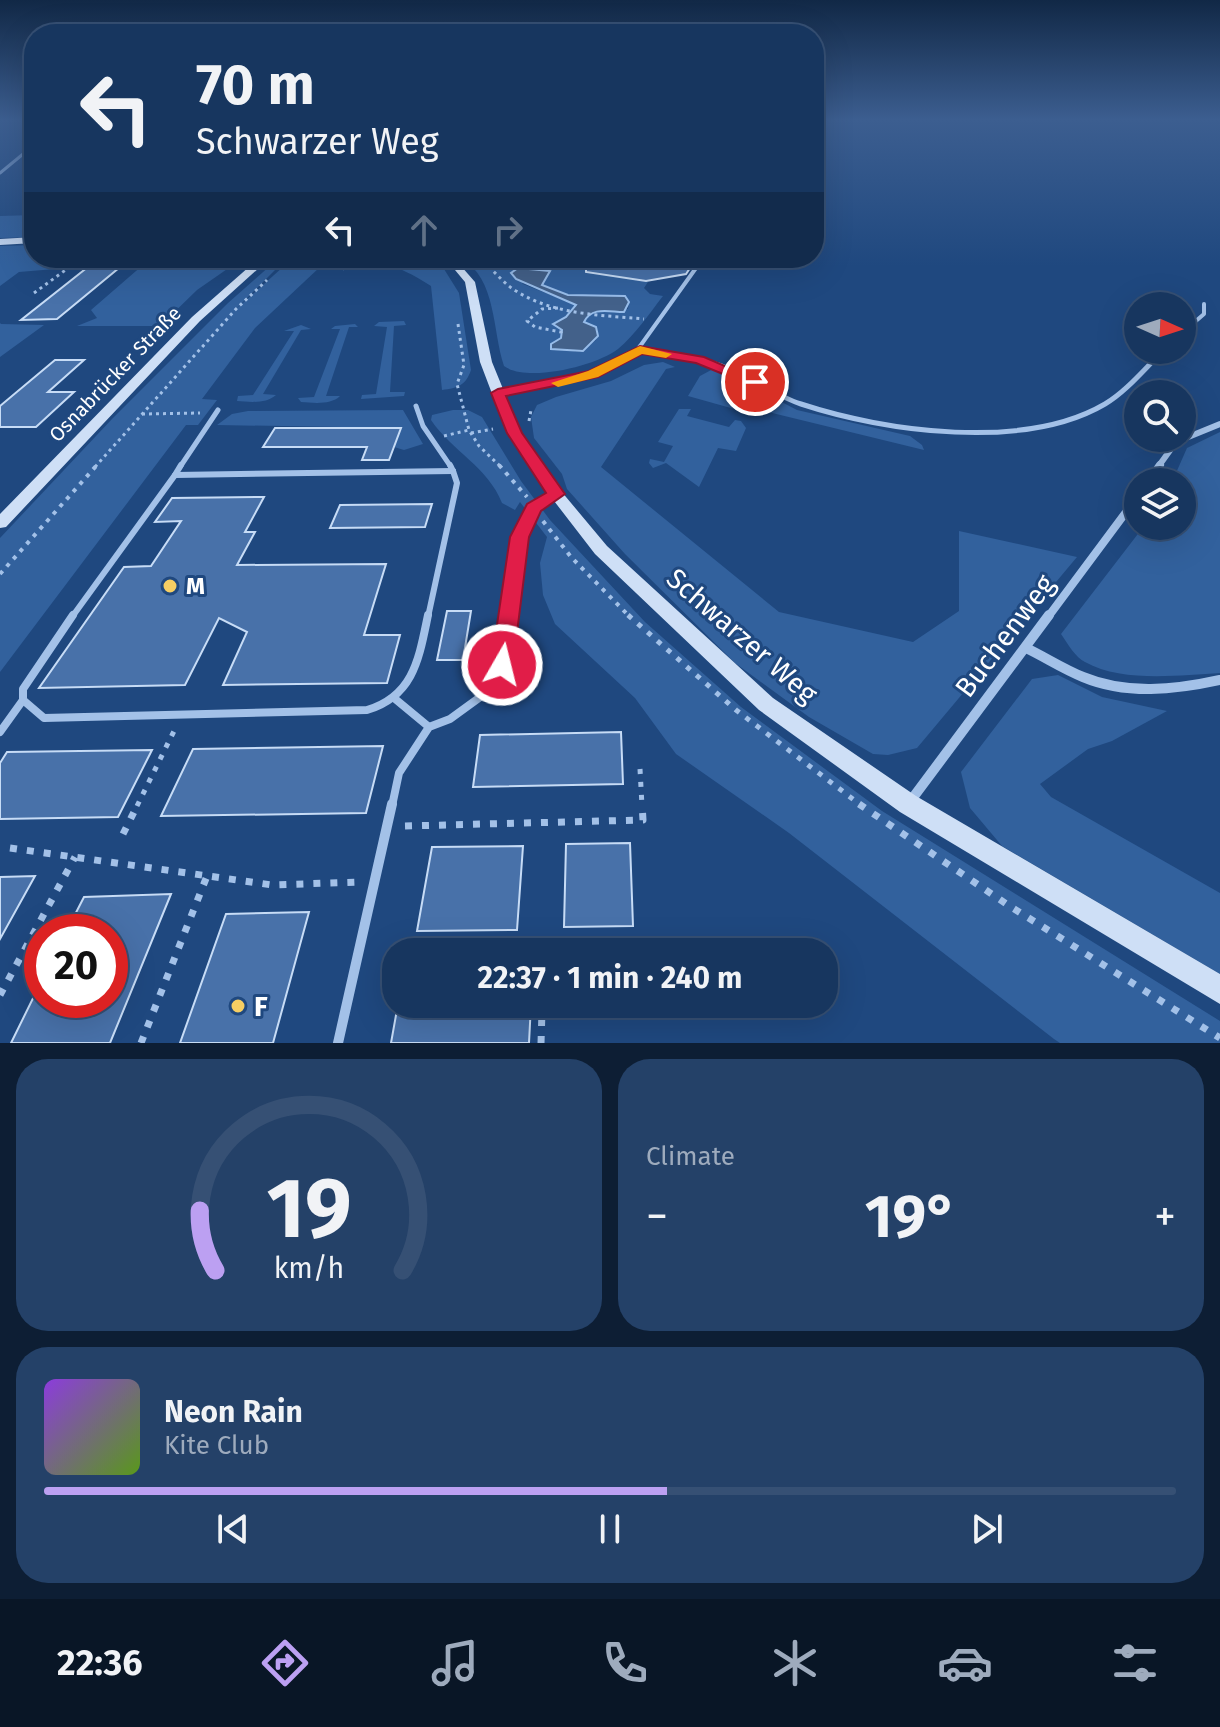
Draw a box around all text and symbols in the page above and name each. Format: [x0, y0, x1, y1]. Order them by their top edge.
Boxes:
text: 70 m [196, 52, 315, 119]
icon: left [64, 56, 168, 160]
text: Schwarzer Weg [196, 120, 439, 164]
icon: left [318, 208, 362, 252]
icon: ahead [402, 208, 446, 252]
icon: right [486, 208, 530, 252]
north arrow [1124, 292, 1196, 364]
map controls [1124, 292, 1196, 540]
street label: Osnabrücker Straße [44, 301, 186, 447]
pin [721, 348, 789, 416]
icon: arrive [733, 360, 777, 404]
button: search [1124, 380, 1196, 452]
button: layers [1124, 468, 1196, 540]
street label: Schwarzer Weg [660, 562, 824, 711]
street label: Buchenweg [948, 568, 1062, 704]
place label: M [186, 572, 205, 600]
marker: M [161, 577, 179, 595]
position arrow [460, 623, 544, 707]
speed limit sign: 20 [24, 914, 128, 1018]
text: 22:37 · 1 min · 240 m [478, 960, 742, 996]
place label: F [254, 990, 268, 1023]
marker: F [229, 997, 247, 1015]
text: Climate [646, 1141, 735, 1172]
text: 19 [266, 1159, 352, 1259]
text: 19° [865, 1181, 957, 1253]
text: − [646, 1190, 668, 1243]
text: + [1154, 1190, 1176, 1243]
text: km/h [274, 1251, 344, 1286]
text: Neon Rain [164, 1394, 303, 1430]
text: Kite Club [164, 1430, 269, 1461]
icon: previous [211, 1507, 255, 1551]
icon: pause [588, 1507, 632, 1551]
icon: next [965, 1507, 1009, 1551]
icon: directions [257, 1635, 313, 1691]
icon: music [427, 1635, 483, 1691]
icon: phone [597, 1635, 653, 1691]
icon: climate [767, 1635, 823, 1691]
icon: car [937, 1635, 993, 1691]
icon: filters [1107, 1635, 1163, 1691]
text: 22:36 [57, 1641, 143, 1685]

